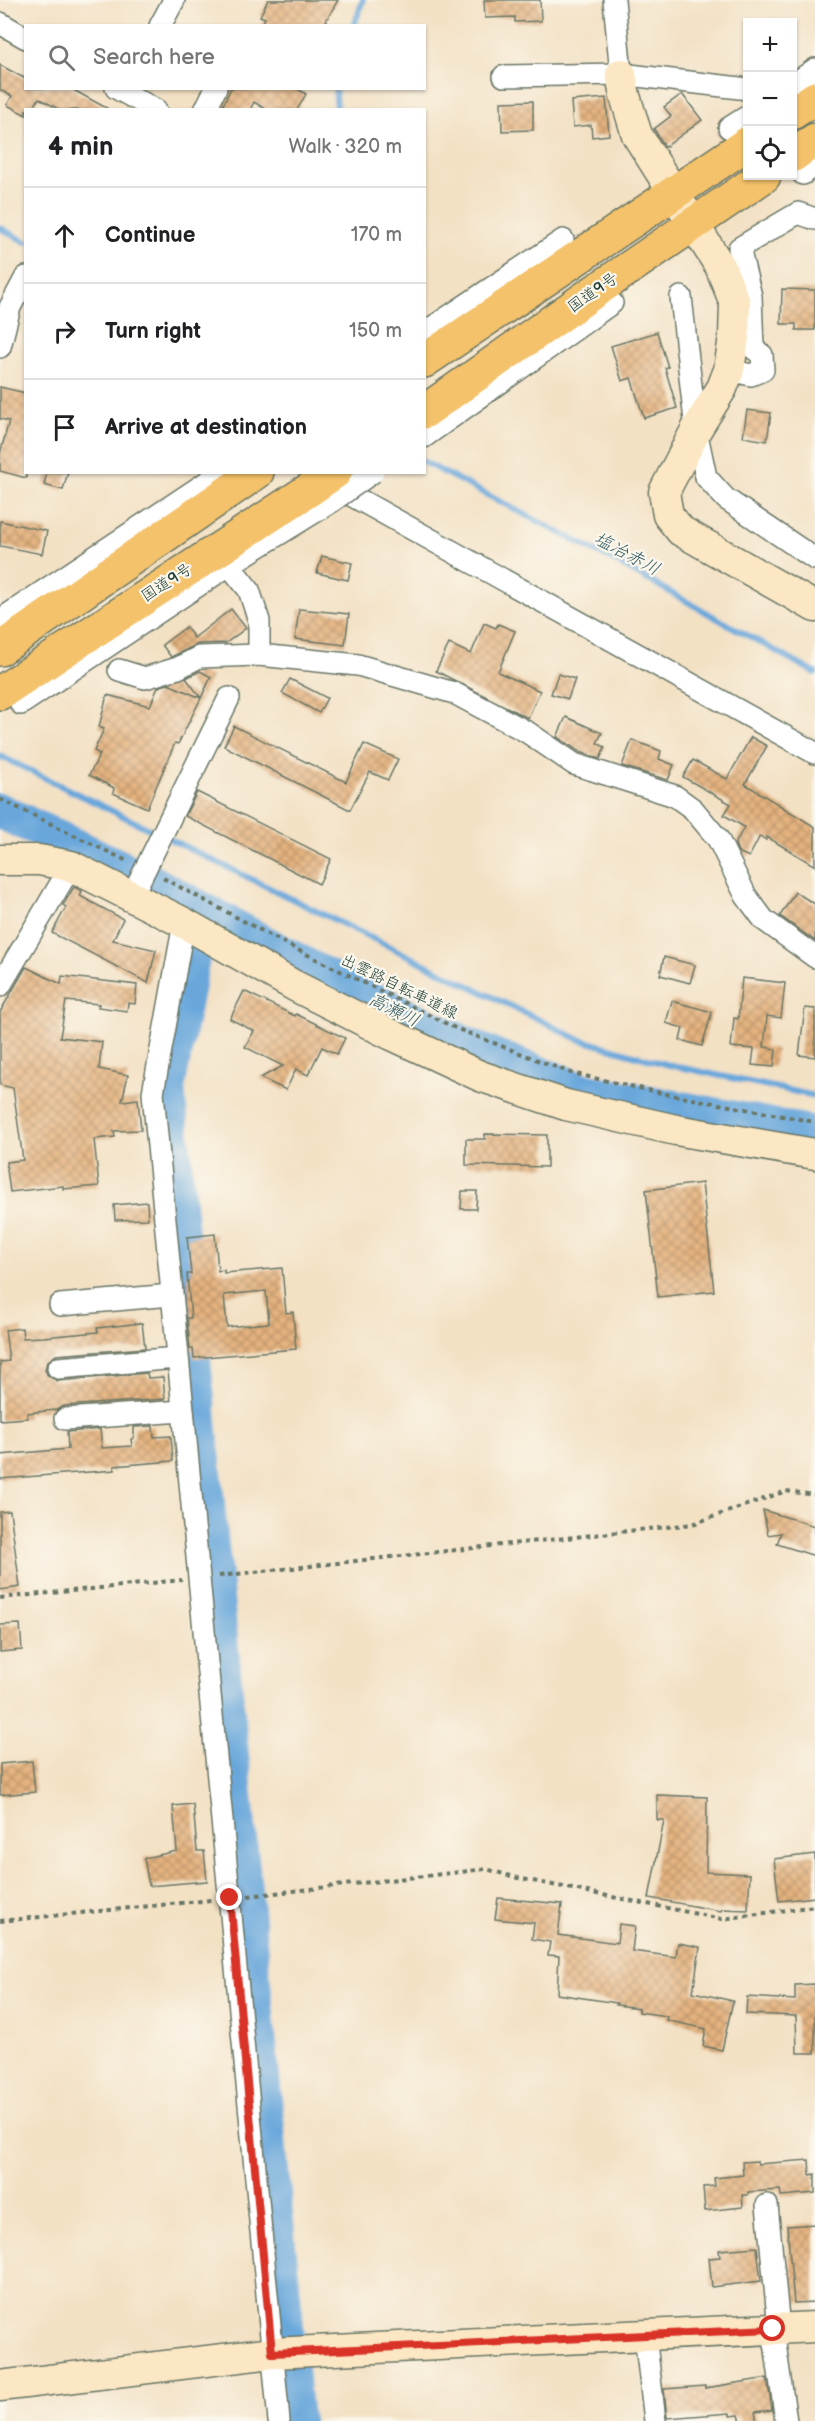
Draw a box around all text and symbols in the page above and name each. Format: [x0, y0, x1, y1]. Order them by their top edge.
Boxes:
map controls [743, 18, 797, 180]
button: + [743, 18, 797, 72]
search box [24, 24, 426, 90]
icon: search [45, 41, 78, 74]
text: Search here [93, 44, 215, 71]
button: − [743, 72, 797, 126]
button: locate [743, 126, 797, 180]
text: 4 min [48, 132, 113, 163]
text: Walk · 320 m [288, 135, 402, 159]
icon: ahead [48, 219, 81, 252]
text: Continue [105, 222, 195, 249]
text: 170 m [351, 223, 402, 247]
street label: 国道9号 [564, 269, 622, 317]
icon: right [48, 315, 81, 348]
text: Turn right [105, 318, 201, 345]
text: 150 m [349, 319, 402, 343]
icon: arrive [48, 411, 81, 444]
text: Arrive at destination [105, 414, 307, 441]
water label: 塩冶赤川 [590, 528, 664, 580]
street label: 国道9号 [138, 559, 196, 607]
street label: 出雲路自転車道線 [337, 950, 461, 1024]
water label: 高瀬川 [365, 989, 423, 1031]
route end [216, 1884, 242, 1910]
route start [759, 2315, 785, 2341]

